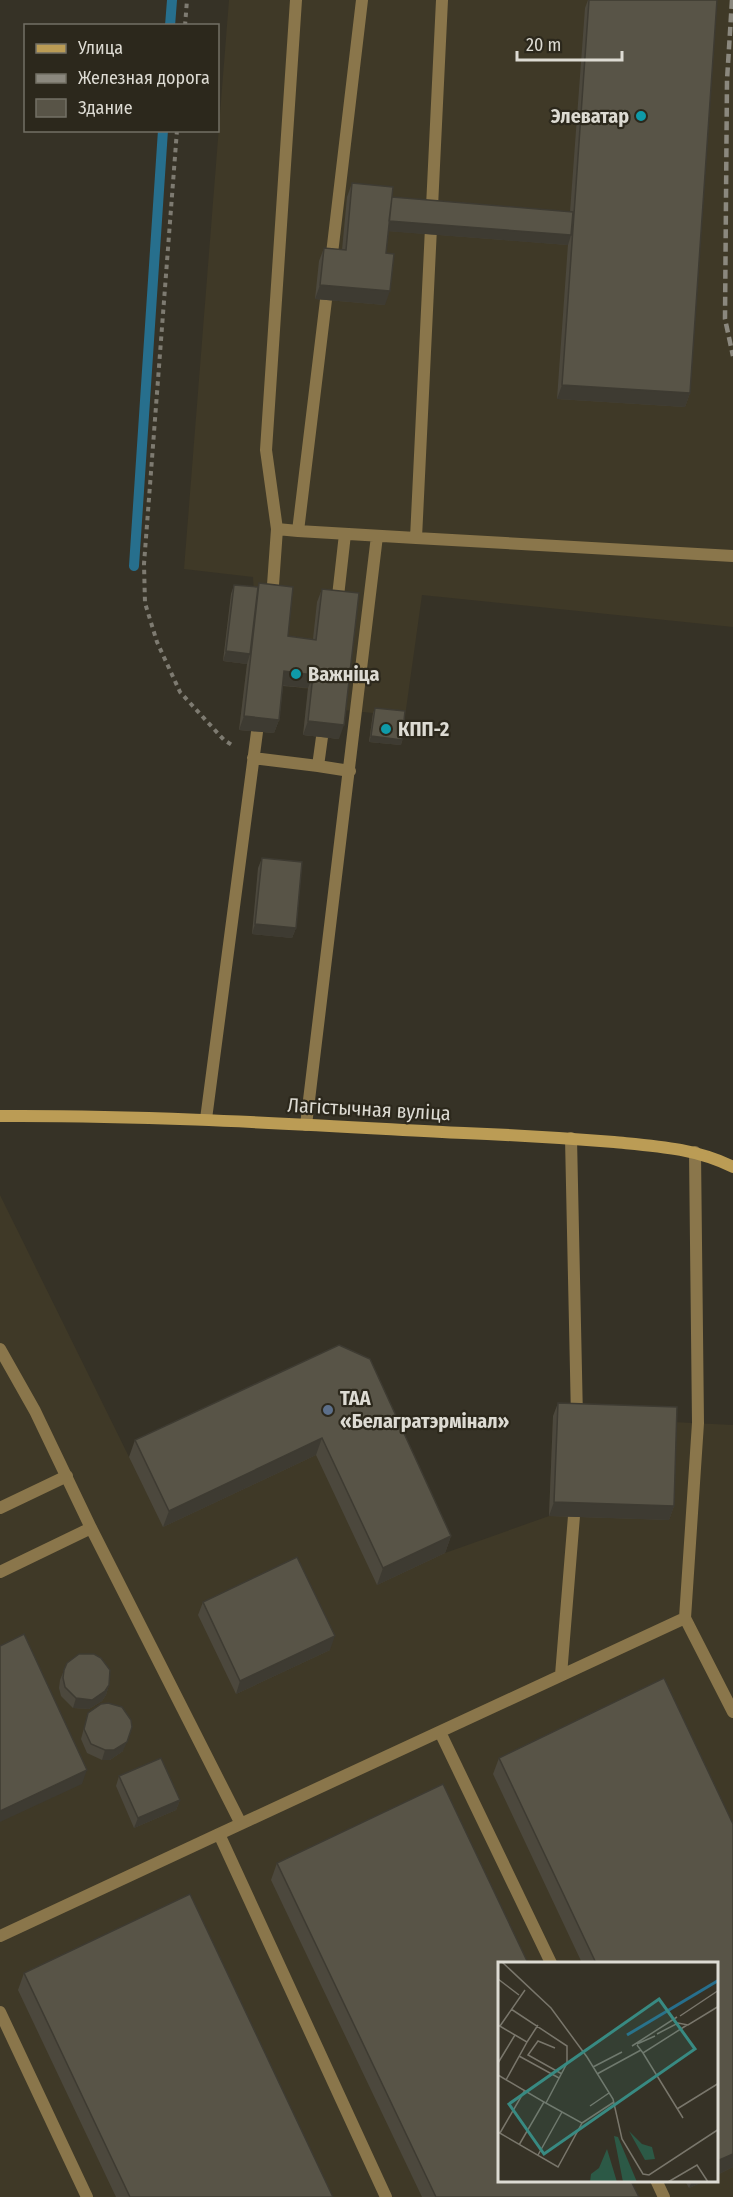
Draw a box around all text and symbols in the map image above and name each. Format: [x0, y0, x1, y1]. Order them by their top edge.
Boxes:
legend [24, 24, 219, 132]
scale bar [517, 24, 622, 62]
text: 20 m [526, 34, 561, 56]
text: Улица [77, 37, 123, 59]
text: Железная дорога [78, 67, 210, 89]
text: Здание [78, 97, 133, 119]
place label: Элеватар [551, 104, 629, 128]
marker: Элеватар [634, 109, 648, 123]
place label: Важніца [308, 662, 379, 686]
marker: Важніца [289, 667, 303, 681]
place label: КПП-2 [398, 717, 449, 741]
marker: КПП-2 [379, 722, 393, 736]
street label: Лагістычная вуліца [287, 1093, 451, 1125]
place label: ТАА «Белагратэрмінал» [340, 1386, 510, 1433]
marker: ТАА «Белагратэрмінал» [321, 1403, 335, 1417]
inset map [498, 1962, 718, 2182]

